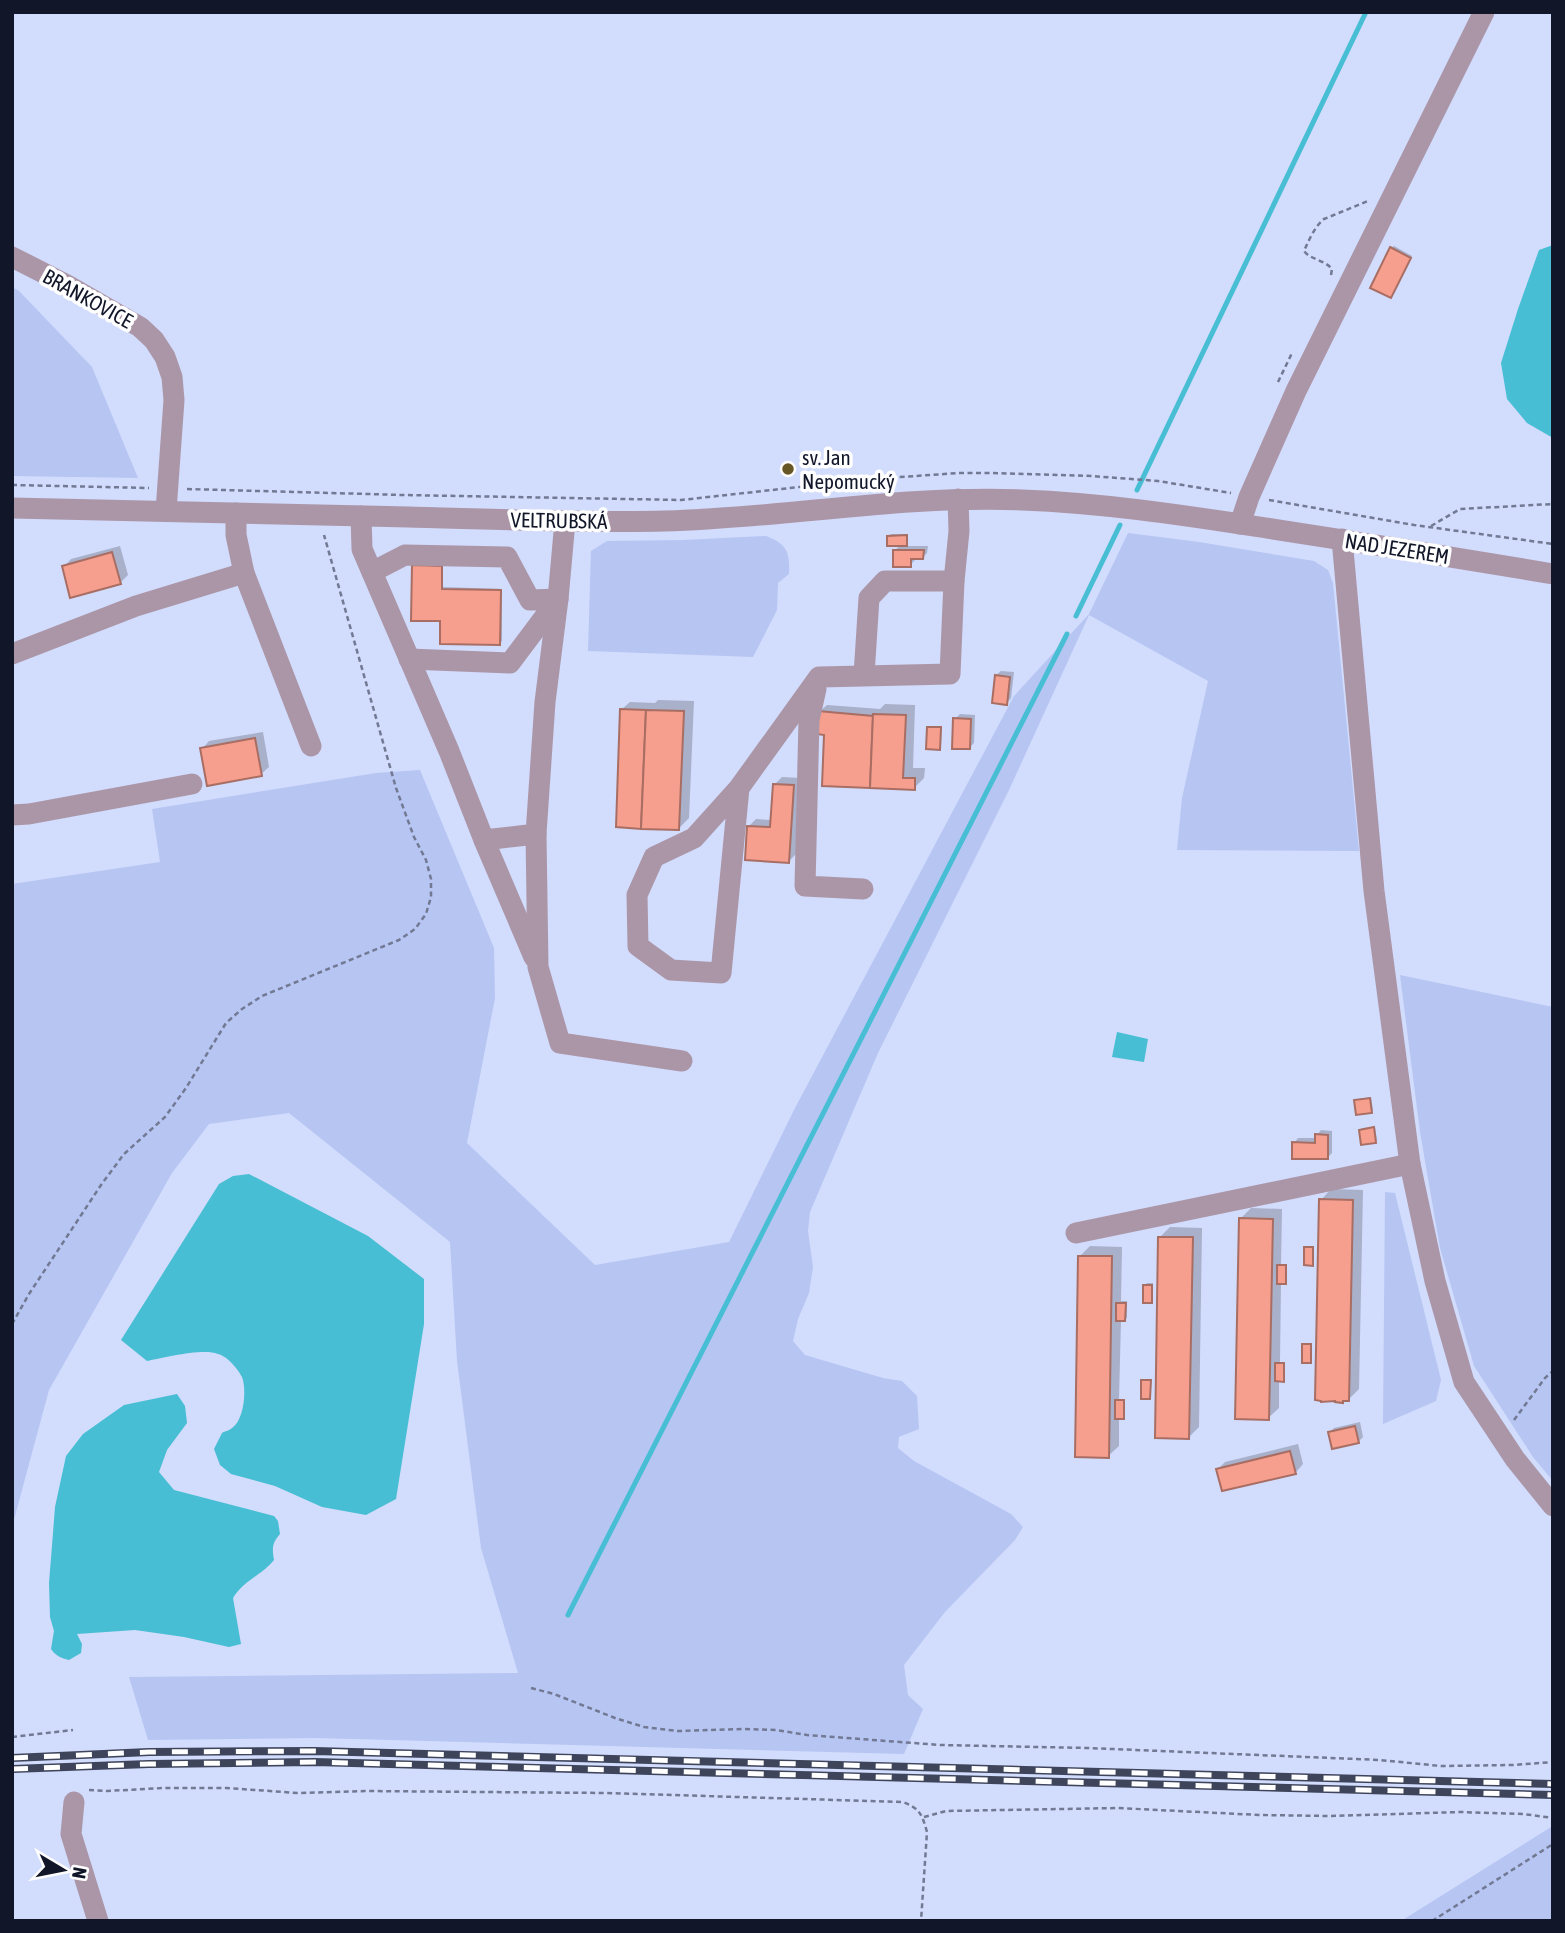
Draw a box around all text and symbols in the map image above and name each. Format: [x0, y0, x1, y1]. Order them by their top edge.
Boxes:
street label: BRANKOVICE [39, 264, 137, 332]
place label: sv. Jan Nepomucký [802, 445, 895, 493]
marker: sv. Jan Nepomucký [780, 461, 796, 477]
street label: VELTRUBSKÁ [510, 507, 608, 533]
street label: NAD JEZEREM [1343, 528, 1451, 568]
north arrow [28, 1835, 98, 1905]
text: N [68, 1866, 92, 1880]

